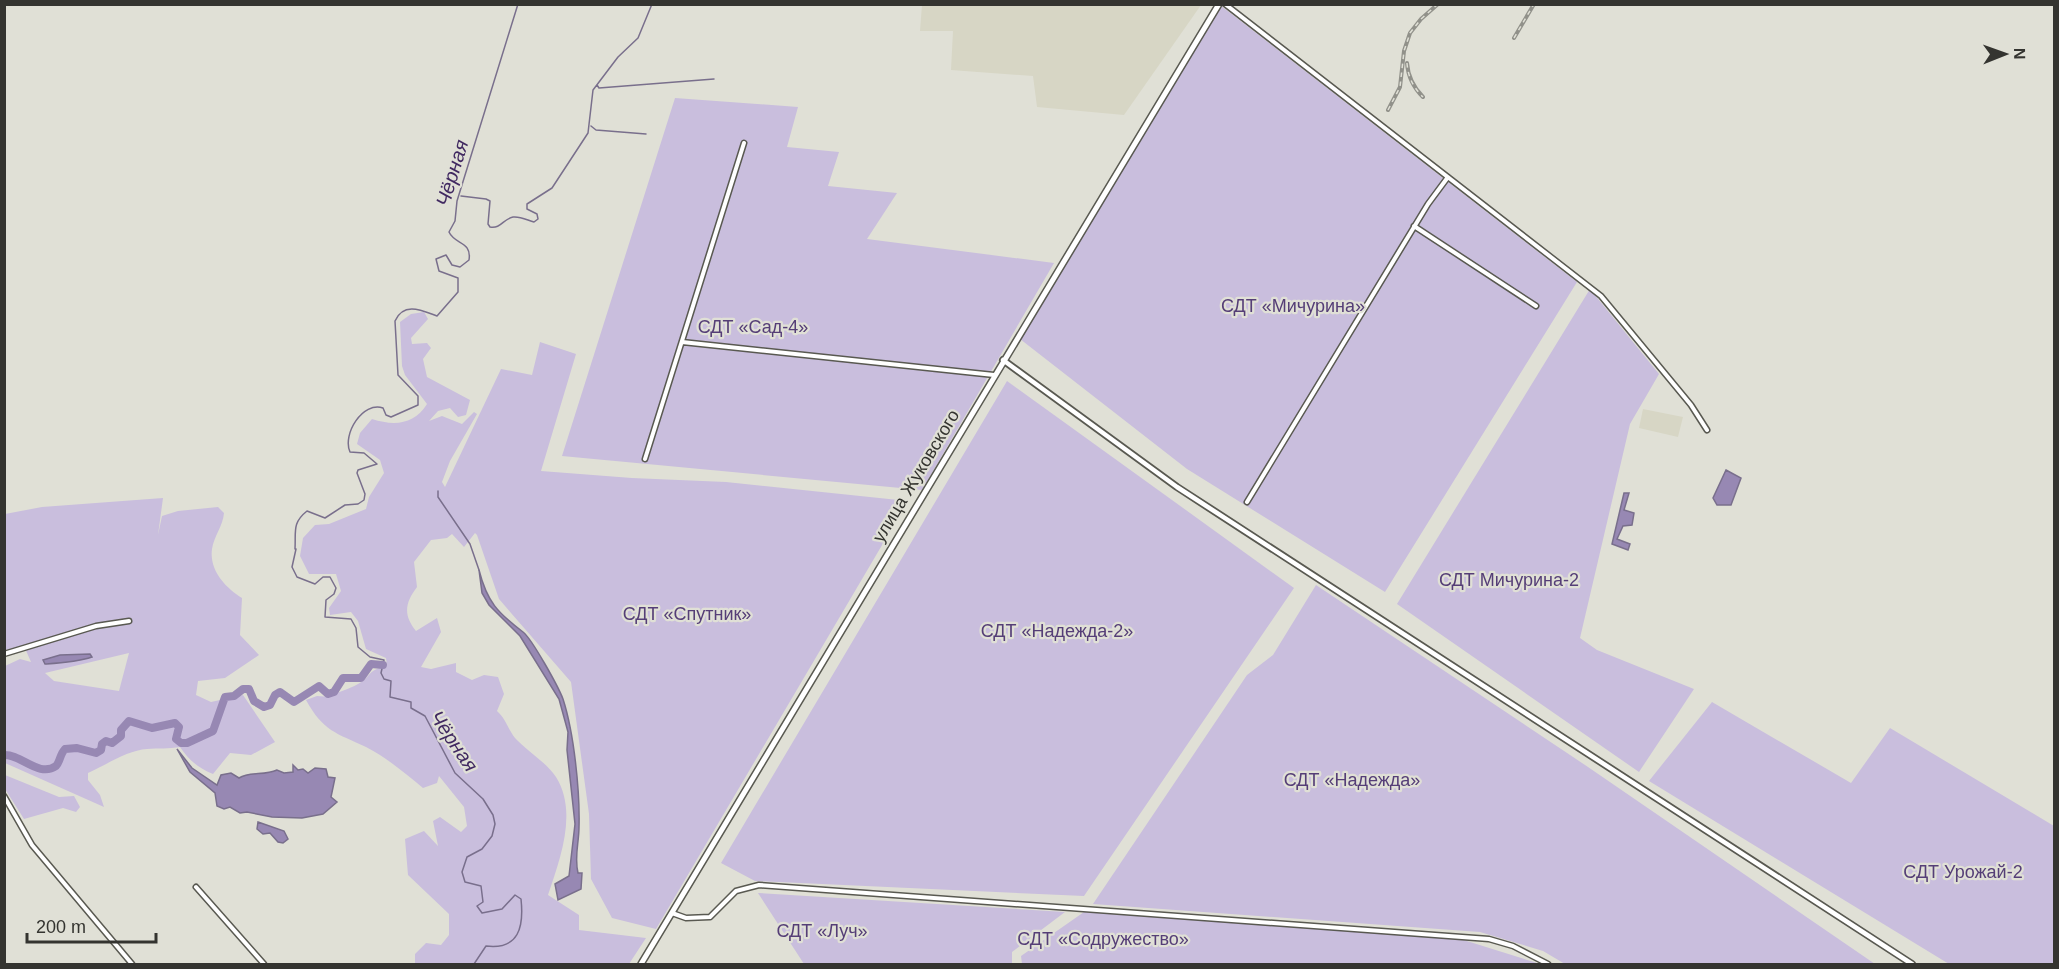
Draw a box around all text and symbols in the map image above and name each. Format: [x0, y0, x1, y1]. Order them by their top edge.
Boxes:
north arrow [1975, 24, 2035, 84]
text: N [2011, 48, 2028, 60]
water label: Чёрная [431, 137, 473, 209]
park label: СДТ «Мичурина» [1221, 296, 1365, 316]
park label: СДТ «Сад-4» [698, 317, 808, 337]
street label: улица Жуковского [869, 406, 963, 546]
park label: СДТ Мичурина-2 [1439, 570, 1579, 590]
park label: СДТ «Спутник» [623, 604, 751, 624]
park label: СДТ «Надежда-2» [981, 621, 1133, 641]
water label: Чёрная [426, 706, 482, 776]
park label: СДТ «Надежда» [1284, 770, 1420, 790]
park label: СДТ Урожай-2 [1903, 862, 2023, 882]
scale bar [27, 906, 156, 944]
text: 200 m [36, 917, 86, 937]
park label: СДТ «Луч» [776, 921, 868, 941]
park label: СДТ «Содружество» [1017, 929, 1189, 949]

